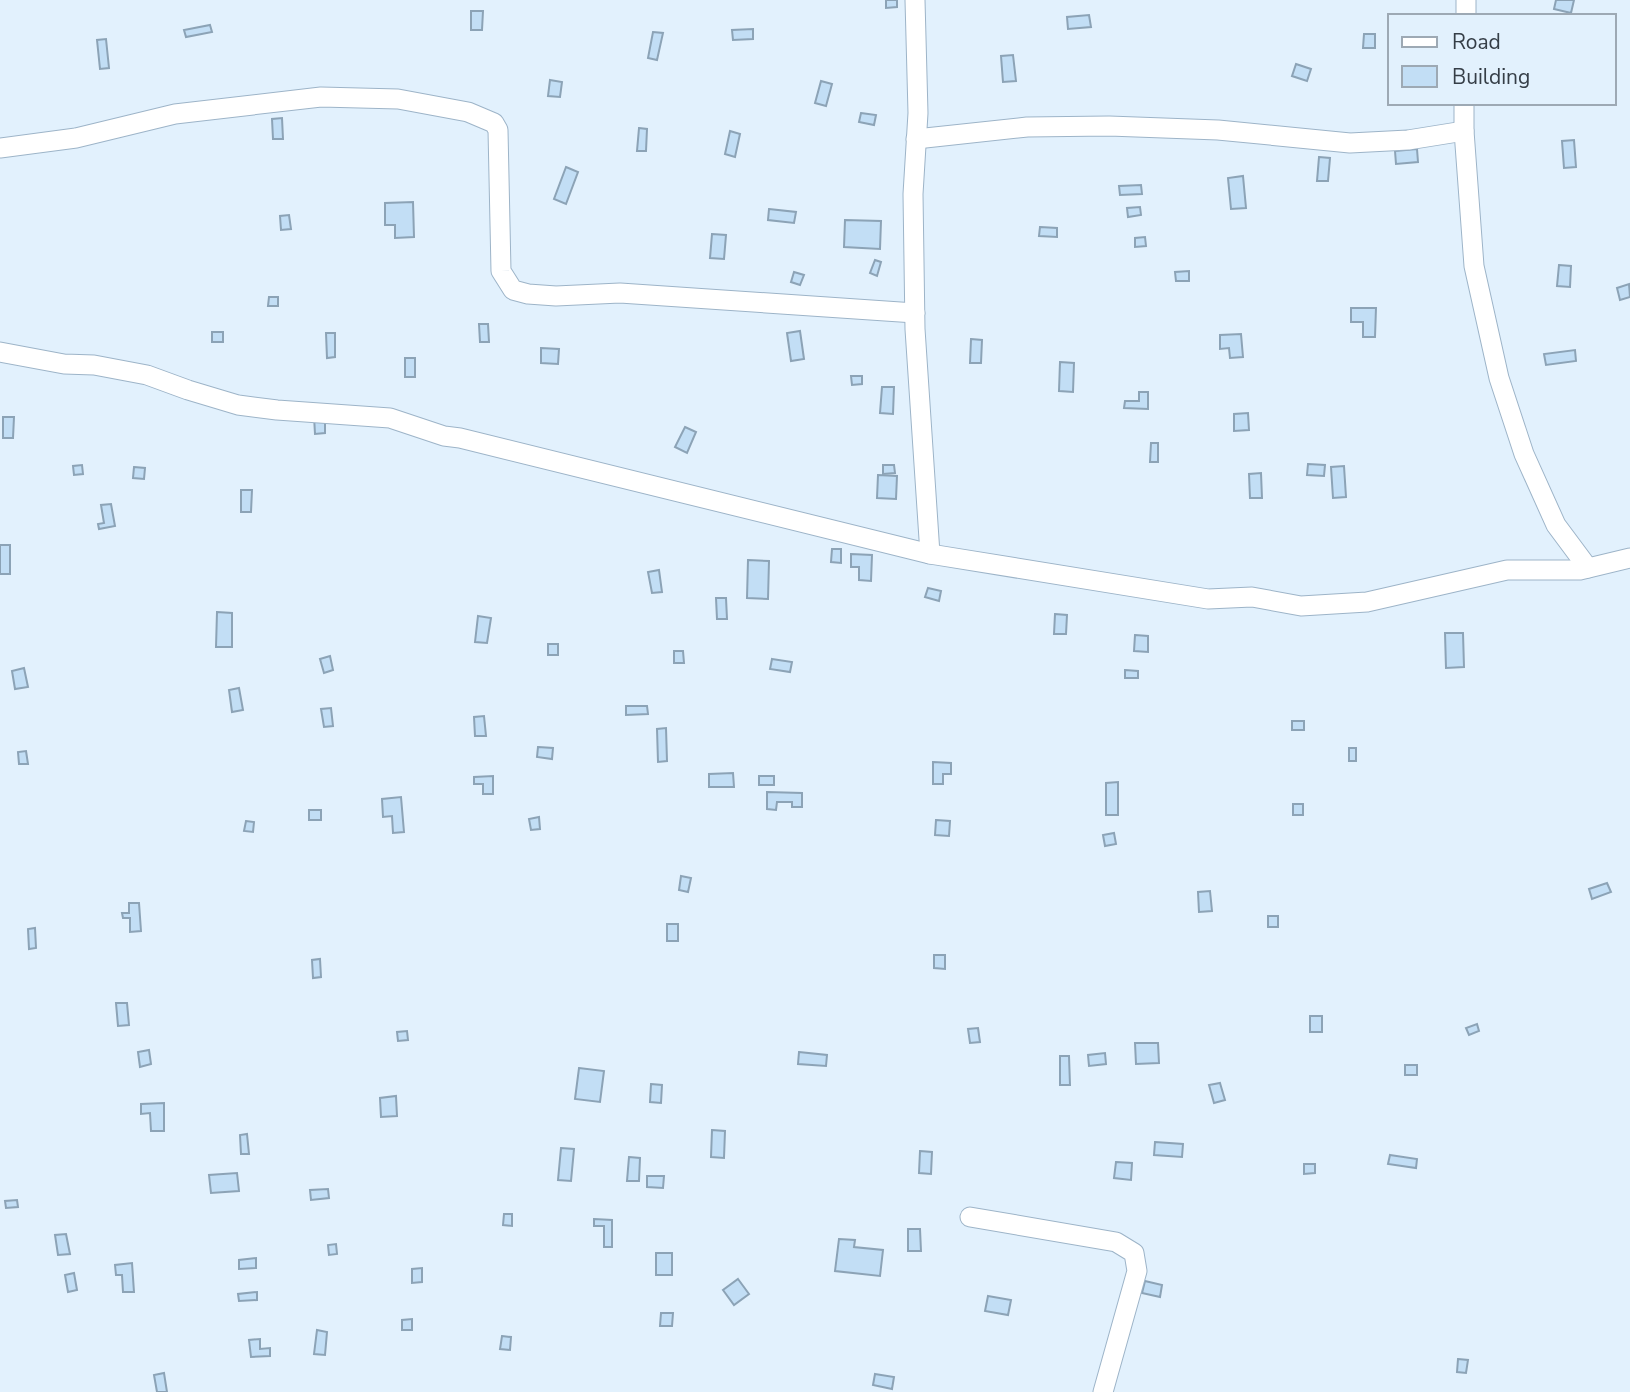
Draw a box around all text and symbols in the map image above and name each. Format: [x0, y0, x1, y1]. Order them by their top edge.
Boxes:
legend [1388, 14, 1616, 105]
text: Road [1452, 28, 1501, 56]
text: Building [1452, 63, 1530, 91]

